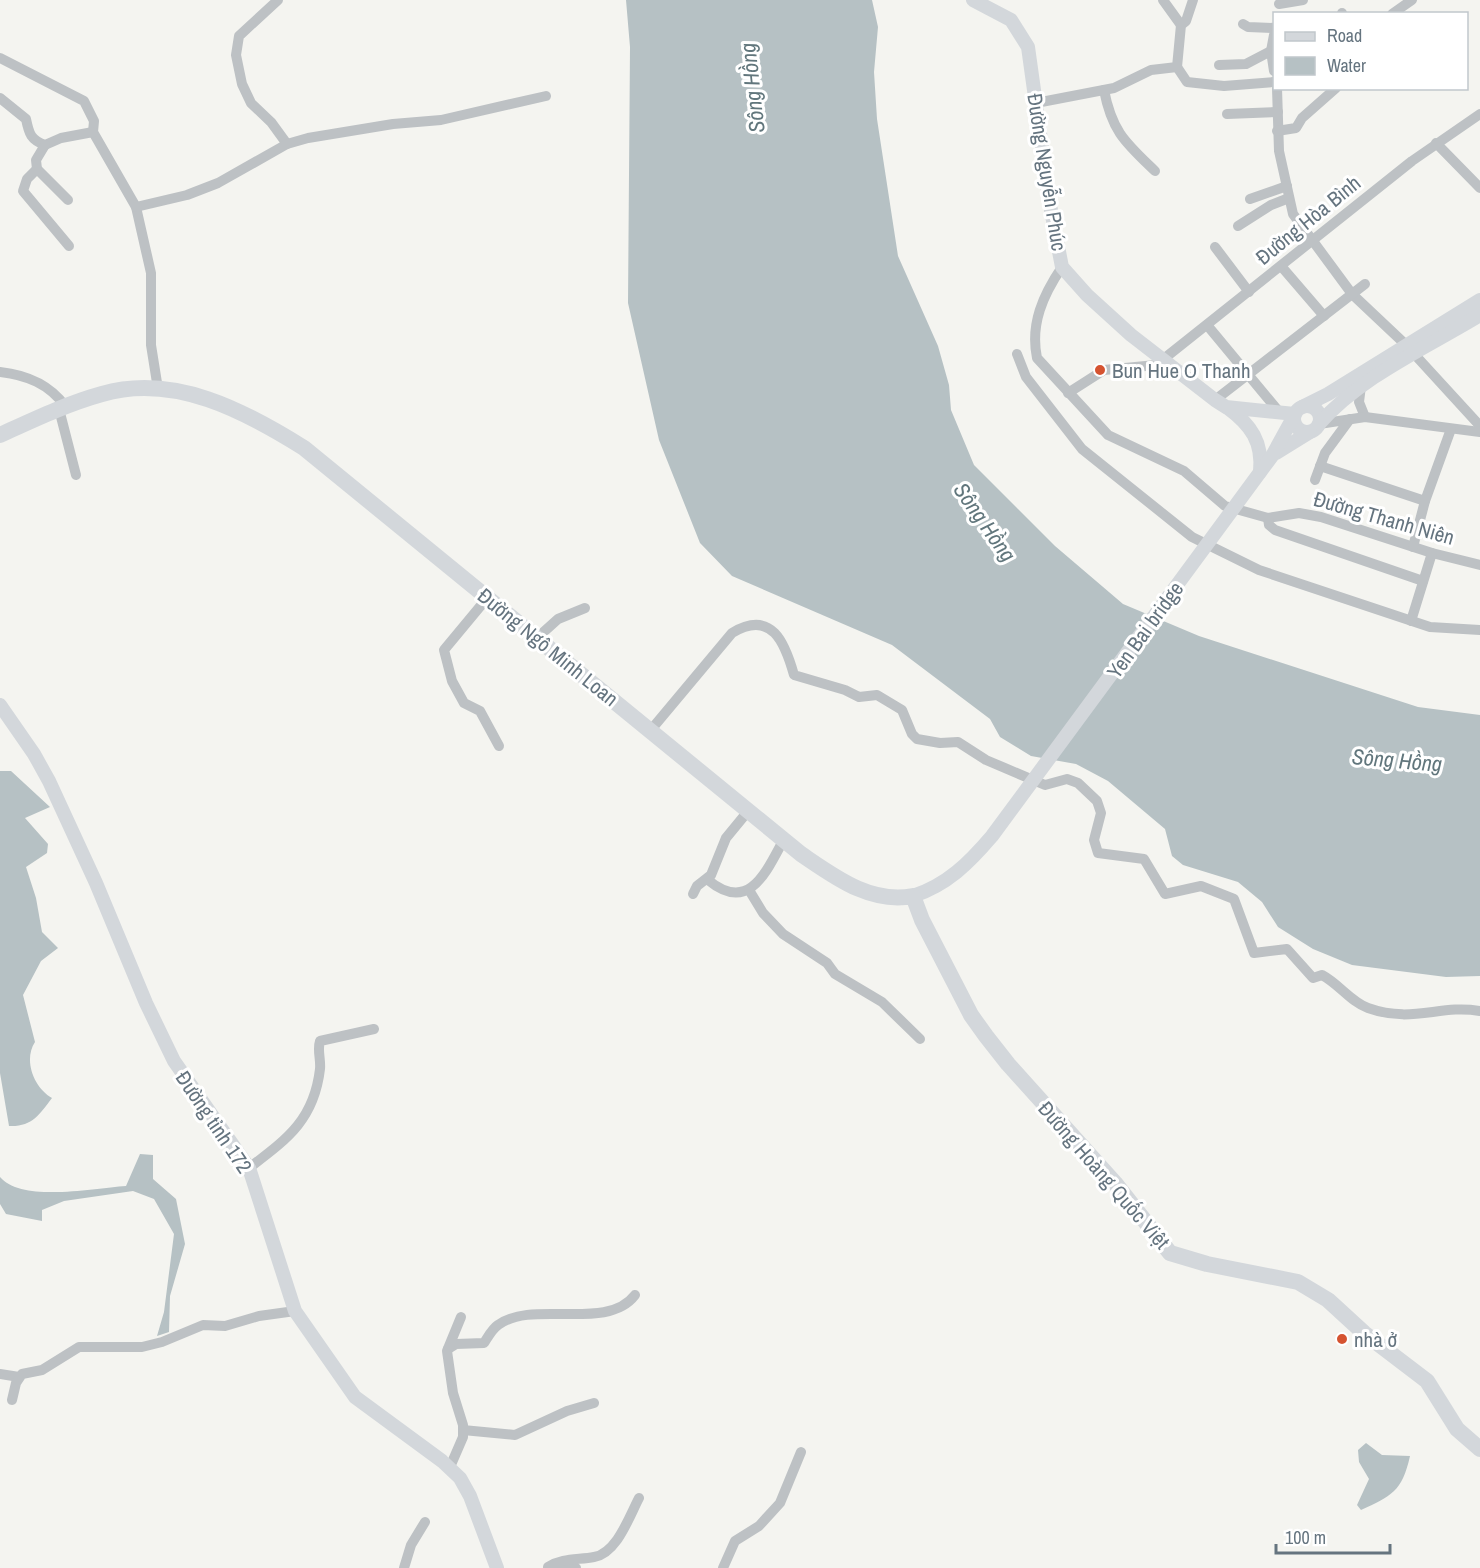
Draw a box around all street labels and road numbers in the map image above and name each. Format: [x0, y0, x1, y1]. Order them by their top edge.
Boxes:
street label: Đường Nguyễn Phúc [1020, 91, 1074, 253]
street label: Đường Hòa Bình [1249, 169, 1367, 271]
street label: Đường Thanh Niên [1310, 484, 1458, 552]
street label: Yen Bai bridge [1100, 576, 1190, 684]
street label: Đường Ngô Minh Loan [472, 581, 624, 713]
street label: Đường tỉnh 172 [169, 1065, 259, 1179]
street label: Đường Hoàng Quốc Việt [1032, 1095, 1177, 1255]

